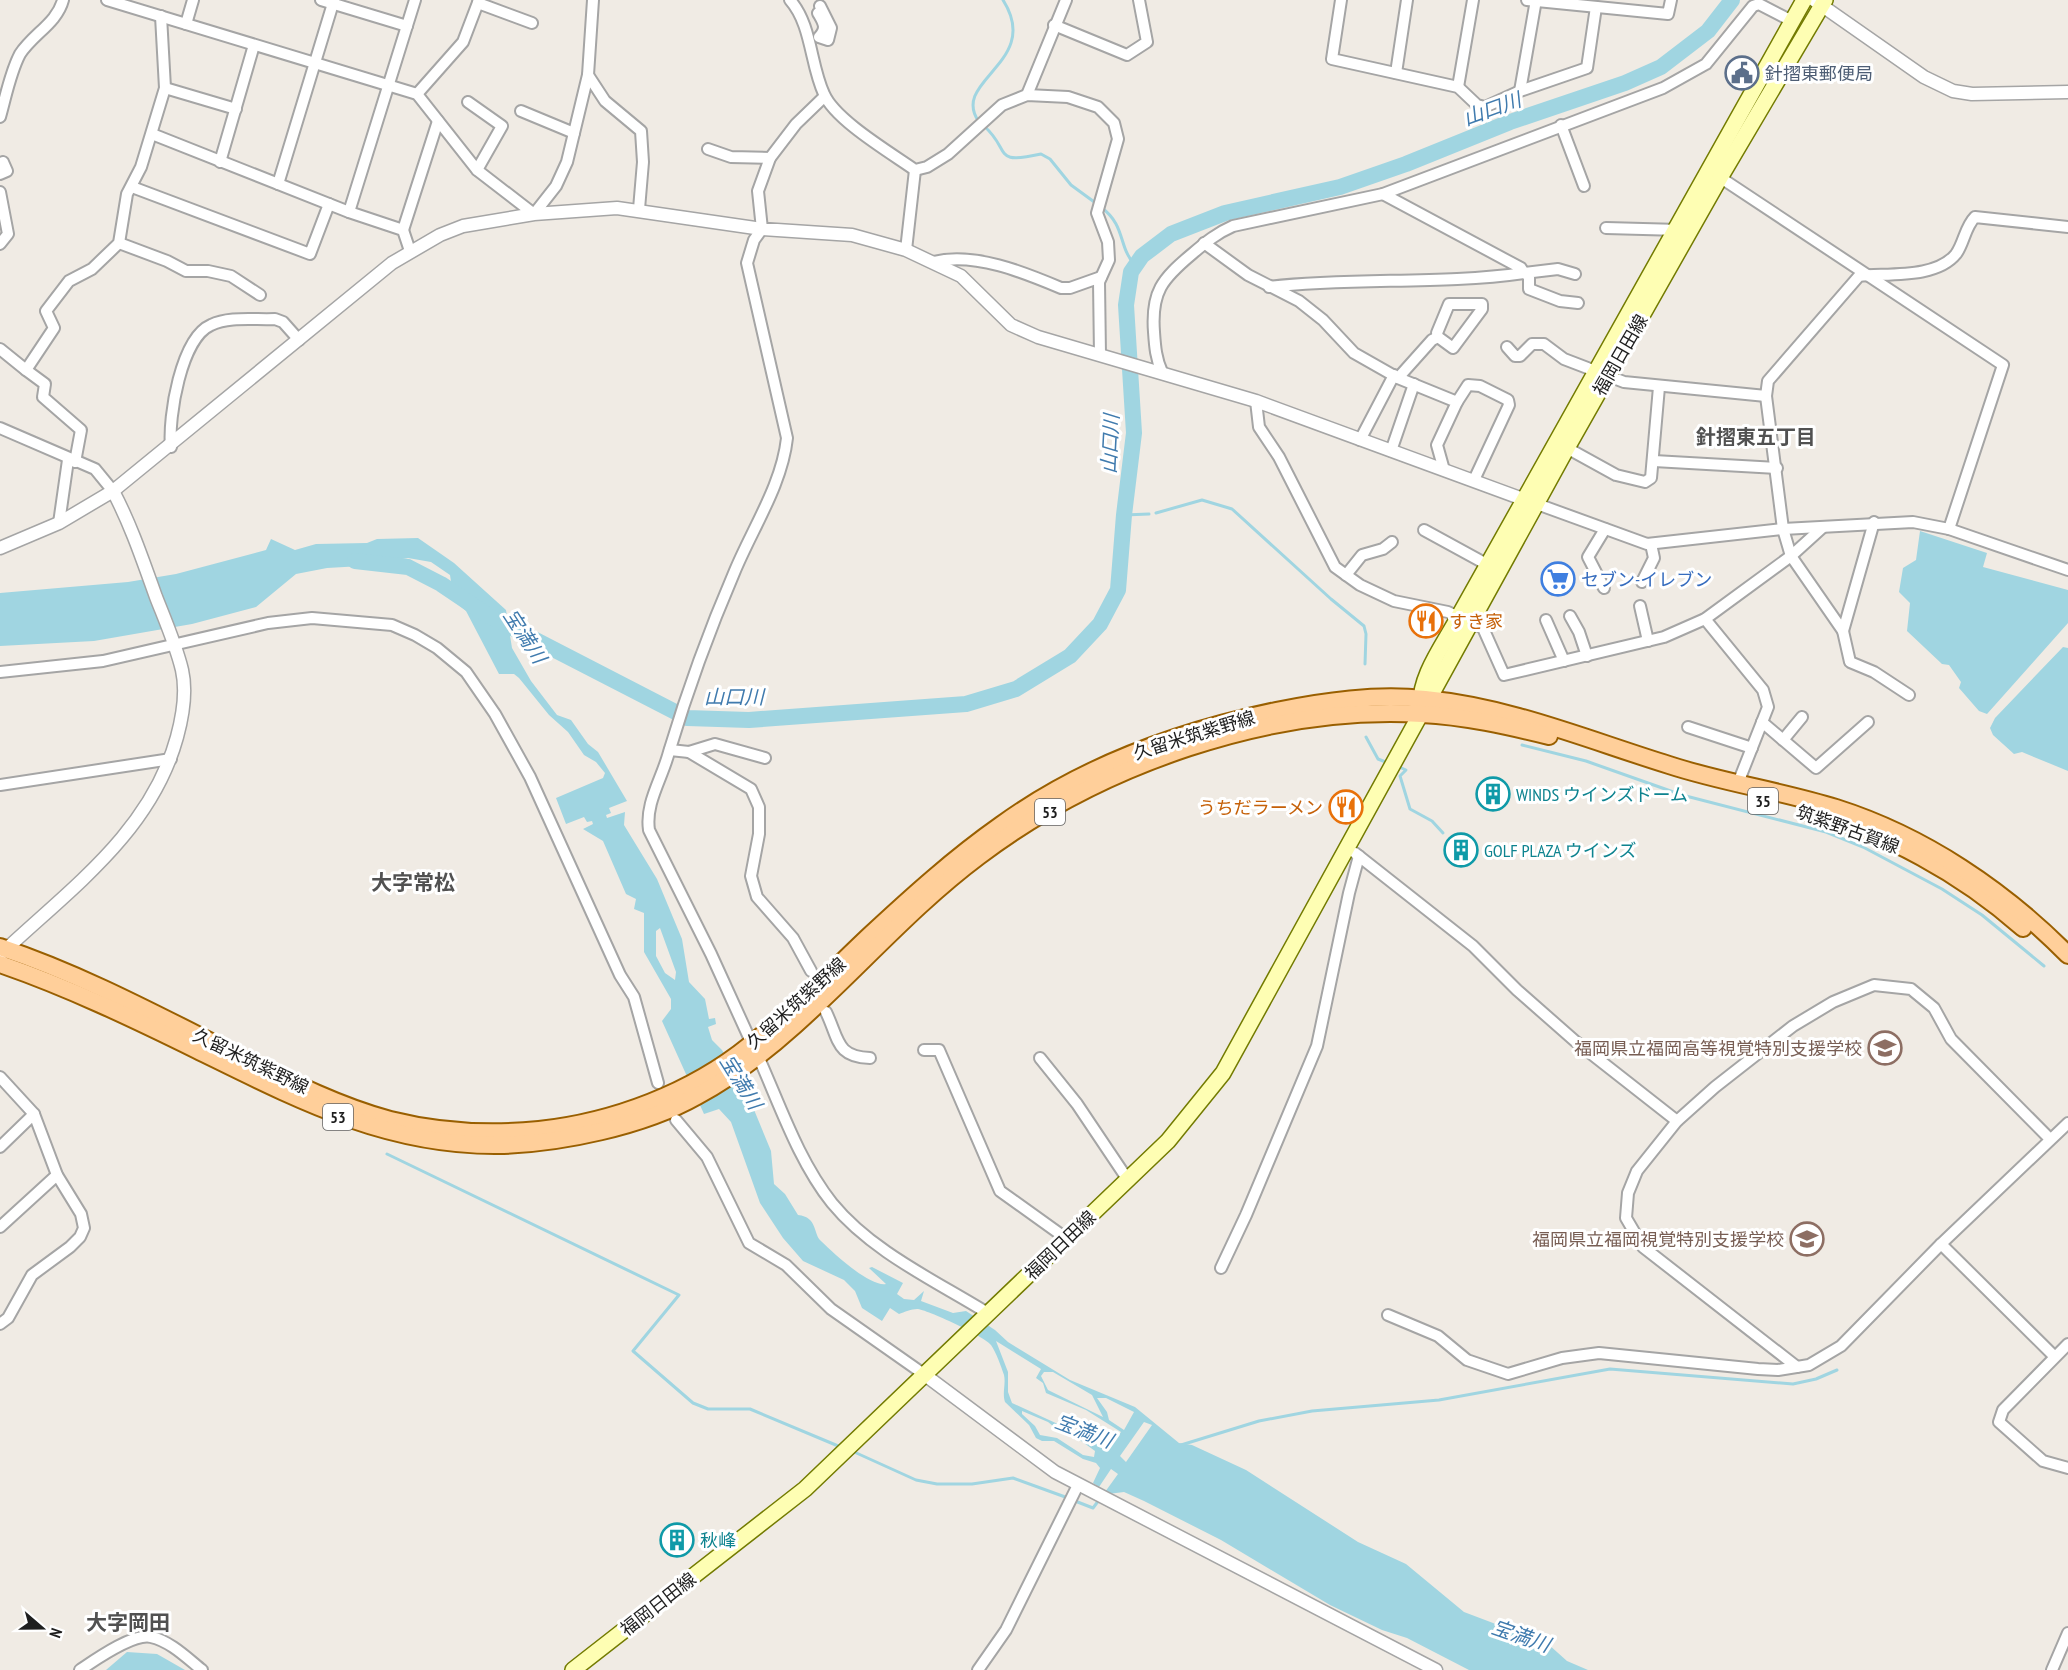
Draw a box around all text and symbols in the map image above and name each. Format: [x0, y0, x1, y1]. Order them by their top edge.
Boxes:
public building icon: 針摺東郵便局 [1724, 55, 1760, 91]
place label: 針摺東郵便局 [1765, 62, 1873, 85]
water label: 山口川 [1459, 86, 1527, 131]
street label: 福岡日田線 [1588, 310, 1652, 400]
water label: 山口川 [1095, 411, 1125, 475]
district label: 針摺東五丁目 [1696, 424, 1816, 450]
supermarket icon: セブン-イレブン [1540, 561, 1576, 597]
place label: セブン-イレブン [1581, 568, 1712, 591]
restaurant icon: すき家 [1408, 603, 1444, 639]
water label: 宝満川 [498, 604, 553, 670]
place label: すき家 [1449, 610, 1503, 633]
water label: 山口川 [704, 684, 766, 710]
street label: 久留米筑紫野線 [1130, 706, 1258, 764]
building icon: WINDS ウインズドーム [1475, 776, 1511, 812]
place label: WINDS ウインズドーム [1516, 783, 1688, 806]
road number: 35 [1748, 788, 1778, 814]
restaurant icon: うちだラーメン [1328, 789, 1364, 825]
place label: うちだラーメン [1198, 796, 1323, 819]
road number: 53 [1035, 799, 1065, 825]
street label: 筑紫野古賀線 [1793, 800, 1903, 858]
building icon: GOLF PLAZA ウインズ [1443, 832, 1479, 868]
place label: GOLF PLAZA ウインズ [1484, 839, 1636, 862]
district label: 大字常松 [371, 869, 455, 896]
street label: 久留米筑紫野線 [741, 952, 851, 1054]
street label: 久留米筑紫野線 [189, 1023, 313, 1099]
school or university icon: 福岡県立福岡高等視覚特別支援学校 [1867, 1030, 1903, 1066]
place label: 福岡県立福岡高等視覚特別支援学校 [1574, 1037, 1862, 1060]
water label: 宝満川 [714, 1050, 769, 1116]
road number: 53 [323, 1104, 353, 1130]
street label: 福岡日田線 [1020, 1205, 1100, 1285]
school or university icon: 福岡県立福岡視覚特別支援学校 [1789, 1221, 1825, 1257]
place label: 福岡県立福岡視覚特別支援学校 [1532, 1228, 1784, 1251]
water label: 宝満川 [1051, 1408, 1119, 1455]
building icon: 秋峰 [659, 1522, 695, 1558]
place label: 秋峰 [700, 1529, 736, 1552]
street label: 福岡日田線 [615, 1567, 701, 1641]
north arrow [12, 1598, 72, 1658]
district label: 大字岡田 [86, 1609, 170, 1636]
water label: 宝満川 [1488, 1614, 1555, 1659]
text: N [45, 1626, 67, 1641]

